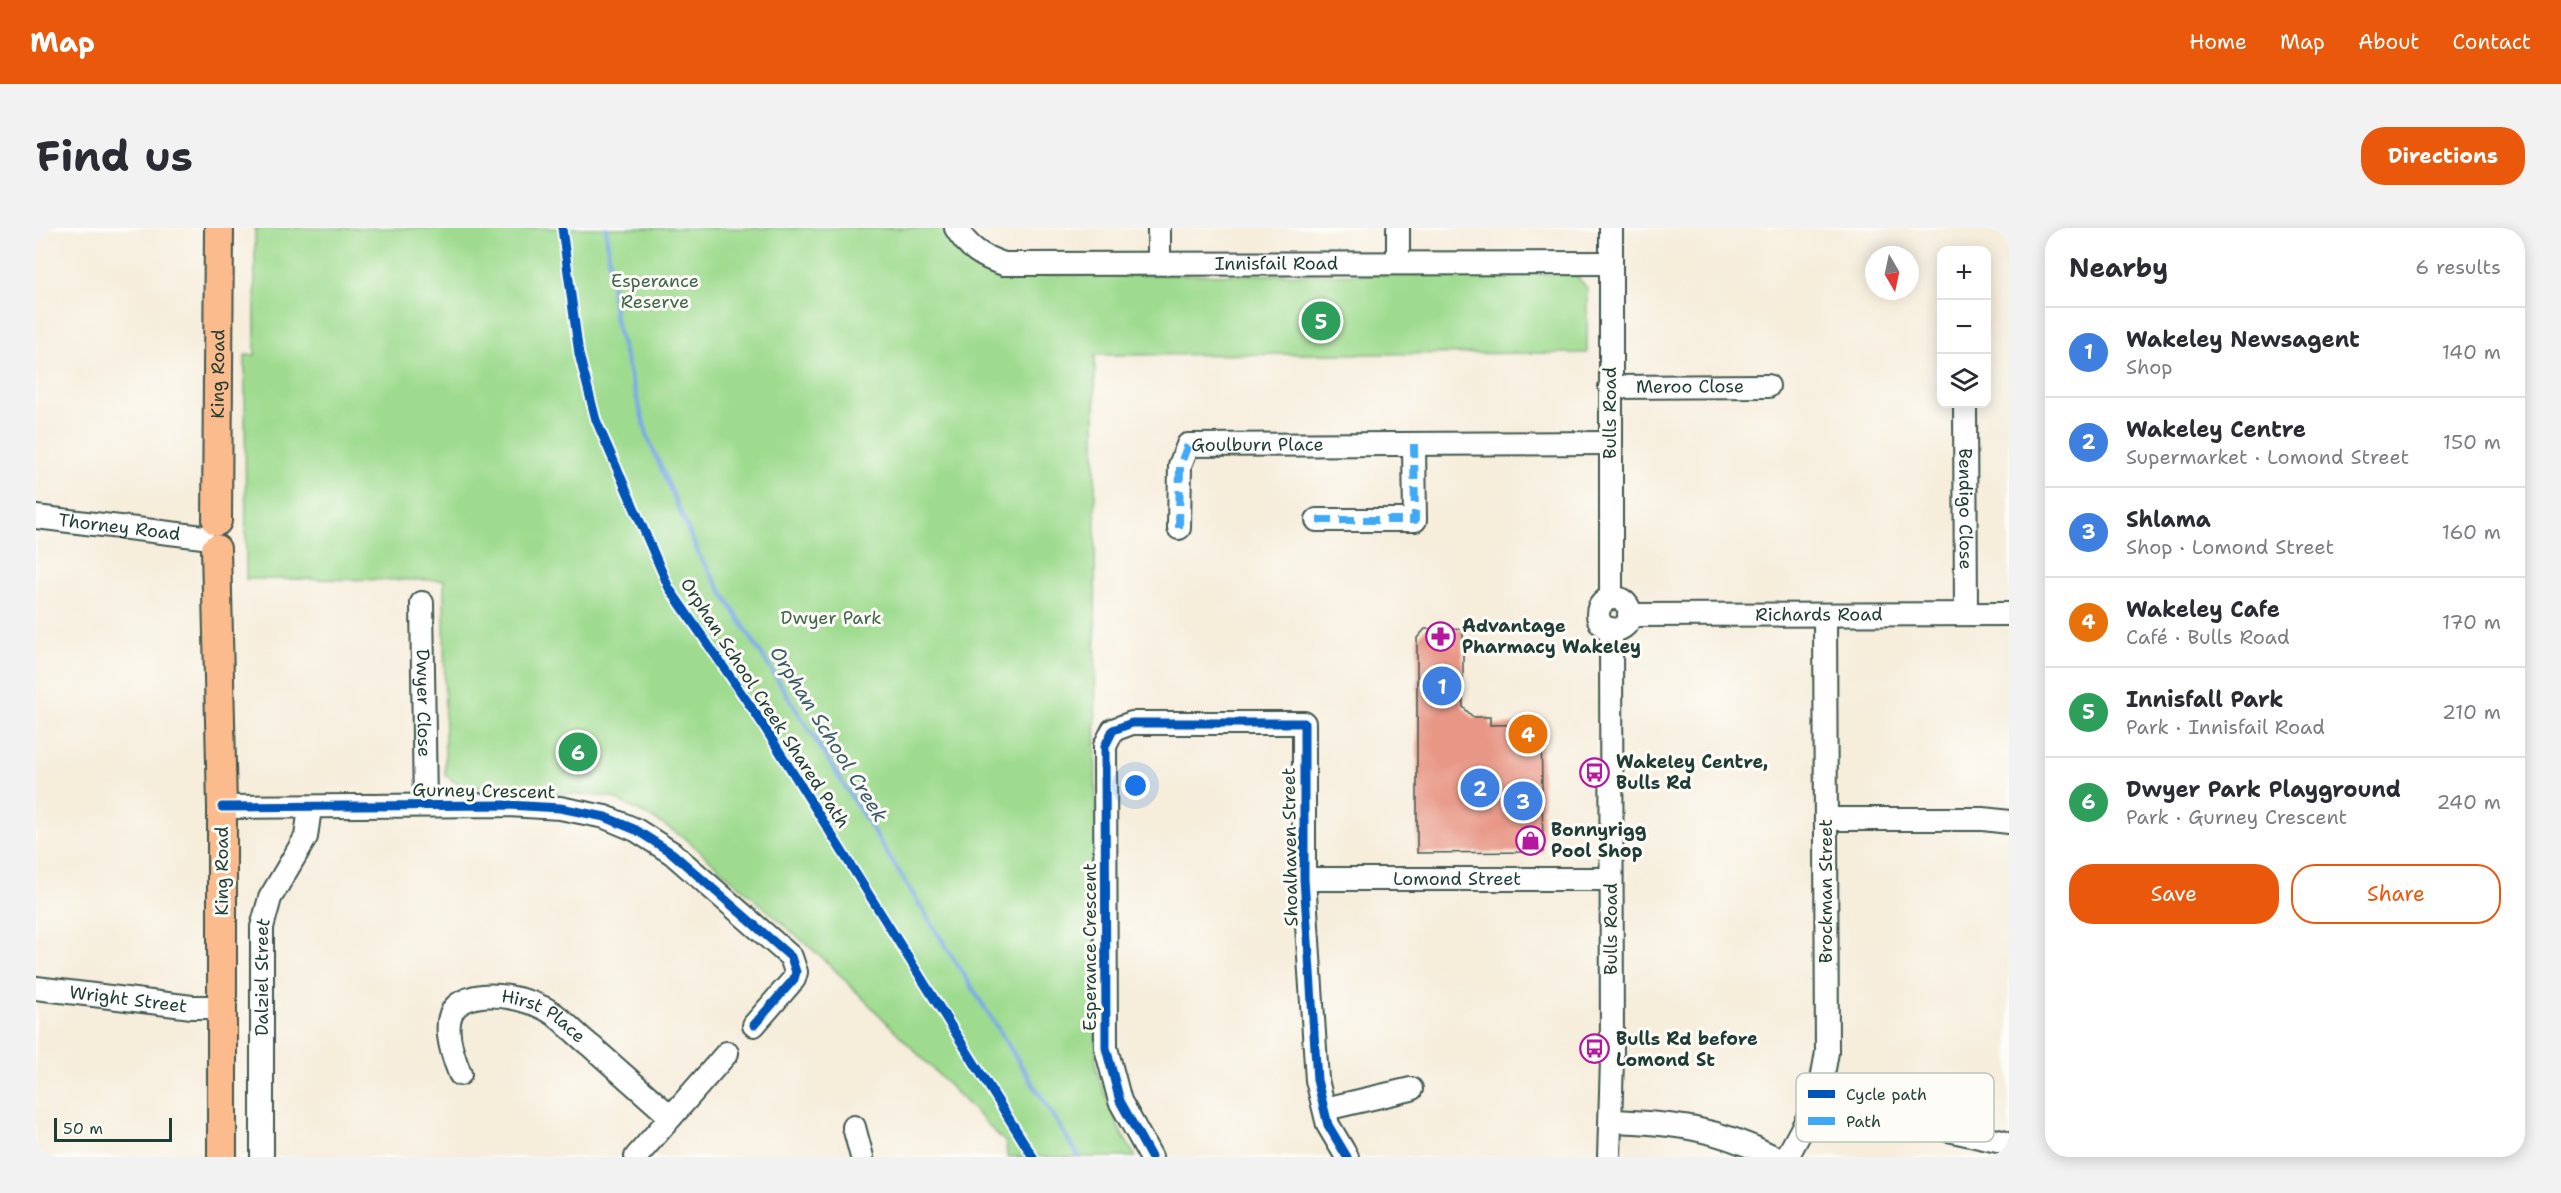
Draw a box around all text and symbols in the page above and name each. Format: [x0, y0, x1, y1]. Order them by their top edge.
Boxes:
text: Map [30, 23, 95, 61]
text: Home [2189, 28, 2247, 56]
text: Map [2280, 28, 2325, 56]
text: About [2358, 28, 2419, 56]
text: Contact [2452, 28, 2531, 56]
button: Directions [2361, 127, 2525, 185]
text: Find us [36, 128, 193, 184]
north arrow [1865, 246, 1919, 300]
map controls [1937, 246, 1991, 408]
button: + [1937, 246, 1991, 300]
text: Nearby [2069, 250, 2168, 285]
street label: Innisfail Road [1215, 251, 1338, 276]
text: 6 results [2415, 254, 2501, 280]
park label: Esperance Reserve [611, 269, 699, 314]
pin: 5 [1302, 298, 1340, 344]
button: − [1937, 300, 1991, 354]
text: Wakeley Newsagent [2126, 325, 2360, 354]
street label: King Road [206, 329, 230, 419]
text: 1 [2084, 339, 2093, 365]
text: 140 m [2442, 339, 2501, 365]
button: layers [1937, 354, 1991, 408]
text: Shop [2126, 354, 2173, 380]
street label: Bulls Road [1598, 367, 1622, 459]
street label: Meroo Close [1636, 374, 1744, 399]
text: Wakeley Centre [2126, 415, 2306, 444]
text: 2 [2082, 429, 2096, 455]
text: 150 m [2443, 429, 2501, 455]
street label: Goulburn Place [1191, 432, 1324, 457]
text: Supermarket · Lomond Street [2126, 444, 2409, 470]
street label: Bendigo Close [1953, 448, 1978, 570]
text: Shlama [2126, 505, 2211, 534]
street label: Thorney Road [57, 508, 182, 546]
text: 3 [2082, 519, 2096, 545]
text: 160 m [2442, 519, 2501, 545]
text: Shop · Lomond Street [2126, 534, 2334, 560]
street label: Orphan School Creek Shared Path [676, 574, 854, 832]
text: Wakeley Cafe [2126, 595, 2280, 624]
street label: Richards Road [1755, 602, 1883, 627]
park label: Dwyer Park [780, 606, 882, 630]
text: 4 [2082, 609, 2096, 635]
text: 170 m [2442, 609, 2501, 635]
place label: Advantage Pharmacy Wakeley [1462, 614, 1641, 659]
pharmacy icon: Advantage Pharmacy Wakeley [1425, 620, 1457, 652]
text: Café · Bulls Road [2126, 624, 2290, 650]
water label: Orphan School Creek [765, 641, 893, 827]
street label: Dwyer Close [411, 649, 436, 757]
pin: 1 [1422, 664, 1462, 708]
text: Innisfall Park [2126, 685, 2284, 714]
text: 5 [2082, 699, 2095, 725]
text: 210 m [2442, 699, 2501, 725]
pin: 4 [1508, 712, 1548, 756]
text: Park · Innisfail Road [2126, 714, 2325, 740]
pin: 6 [558, 730, 598, 774]
place label: Wakeley Centre, Bulls Rd [1616, 750, 1768, 795]
bus stop icon: Wakeley Centre, Bulls Rd [1579, 756, 1611, 788]
pin: 2 [1460, 766, 1500, 810]
street label: Shoalhaven Street [1277, 767, 1303, 927]
your location [1121, 771, 1150, 800]
text: Dwyer Park Playground [2126, 775, 2401, 804]
street label: Gurney Crescent [412, 778, 556, 804]
pin: 3 [1504, 778, 1542, 824]
text: 6 [2082, 789, 2096, 815]
text: 240 m [2436, 789, 2501, 815]
text: Park · Gurney Crescent [2126, 804, 2347, 830]
place label: Bonnyrigg Pool Shop [1551, 818, 1647, 863]
street label: Brockman Street [1814, 819, 1838, 963]
shop icon: Bonnyrigg Pool Shop [1514, 824, 1546, 856]
street label: King Road [210, 826, 234, 916]
street label: Esperance Crescent [1078, 863, 1102, 1031]
button: Save [2069, 864, 2279, 924]
button: Share [2291, 864, 2501, 924]
street label: Lomond Street [1393, 867, 1521, 891]
street label: Bulls Road [1599, 883, 1623, 975]
street label: Dalziel Street [250, 915, 276, 1036]
street label: Wright Street [68, 980, 189, 1018]
street label: Hirst Place [500, 984, 591, 1048]
place label: Bulls Rd before Lomond St [1616, 1027, 1758, 1072]
bus stop icon: Bulls Rd before Lomond St [1579, 1033, 1611, 1065]
legend [1796, 1073, 1994, 1142]
text: Cycle path [1846, 1084, 1927, 1105]
text: Path [1846, 1111, 1881, 1132]
scale bar [54, 1115, 172, 1142]
text: 50 m [63, 1118, 103, 1139]

